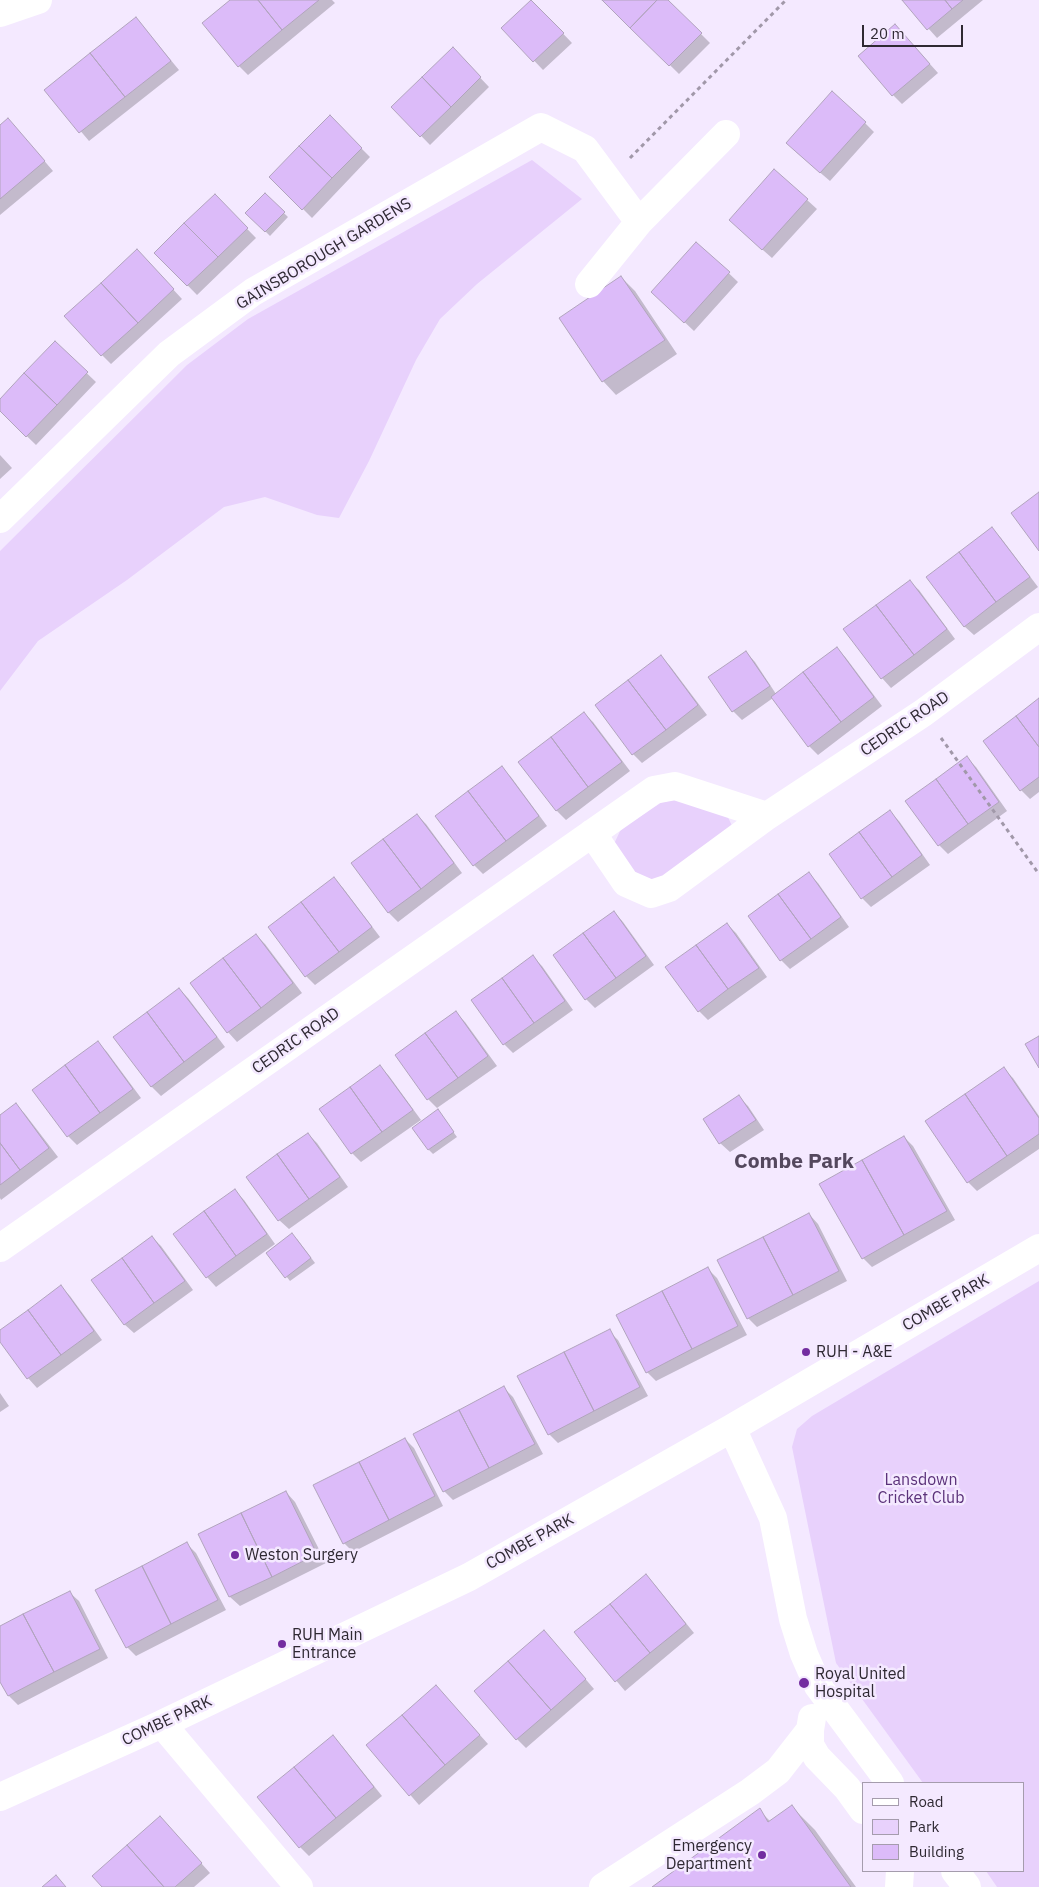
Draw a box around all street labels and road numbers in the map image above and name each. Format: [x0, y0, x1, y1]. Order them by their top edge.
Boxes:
street label: GAINSBOROUGH GARDENS [233, 194, 415, 314]
street label: CEDRIC ROAD [857, 687, 953, 761]
street label: CEDRIC ROAD [249, 1004, 343, 1078]
street label: COMBE PARK [899, 1270, 993, 1336]
street label: COMBE PARK [483, 1510, 577, 1574]
street label: COMBE PARK [119, 1692, 215, 1750]

